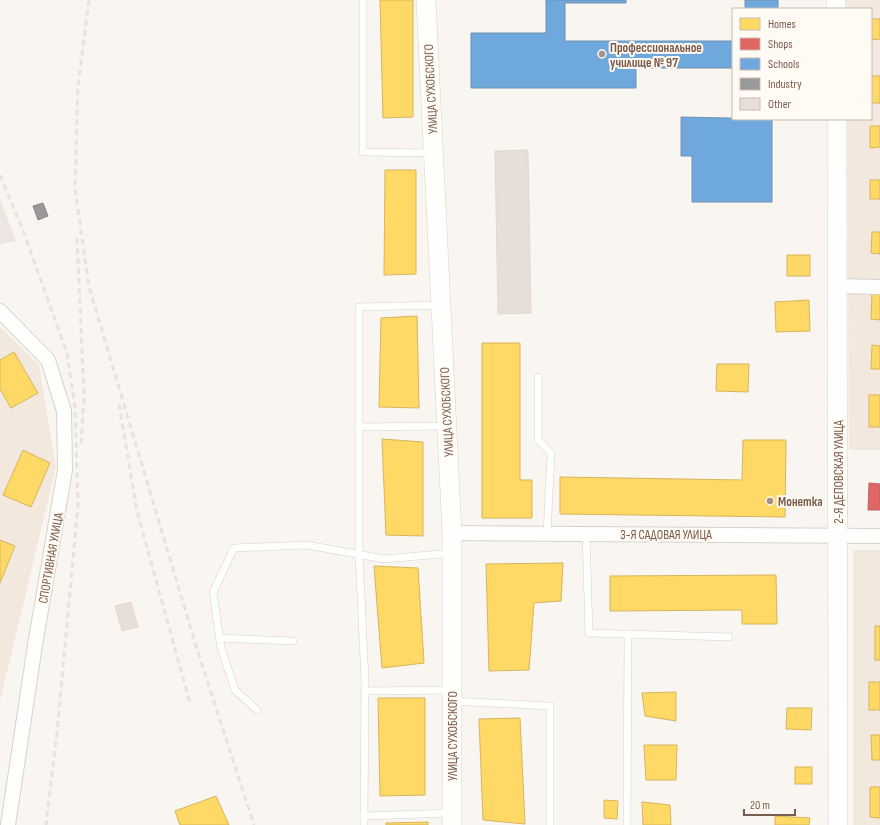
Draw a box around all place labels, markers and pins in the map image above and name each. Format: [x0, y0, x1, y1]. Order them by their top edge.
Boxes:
place label: Профессиональное училище № 97 [610, 40, 702, 71]
marker: Профессиональное училище № 97 [597, 49, 607, 59]
place label: Монетка [778, 494, 822, 510]
marker: Монетка [765, 496, 775, 506]

